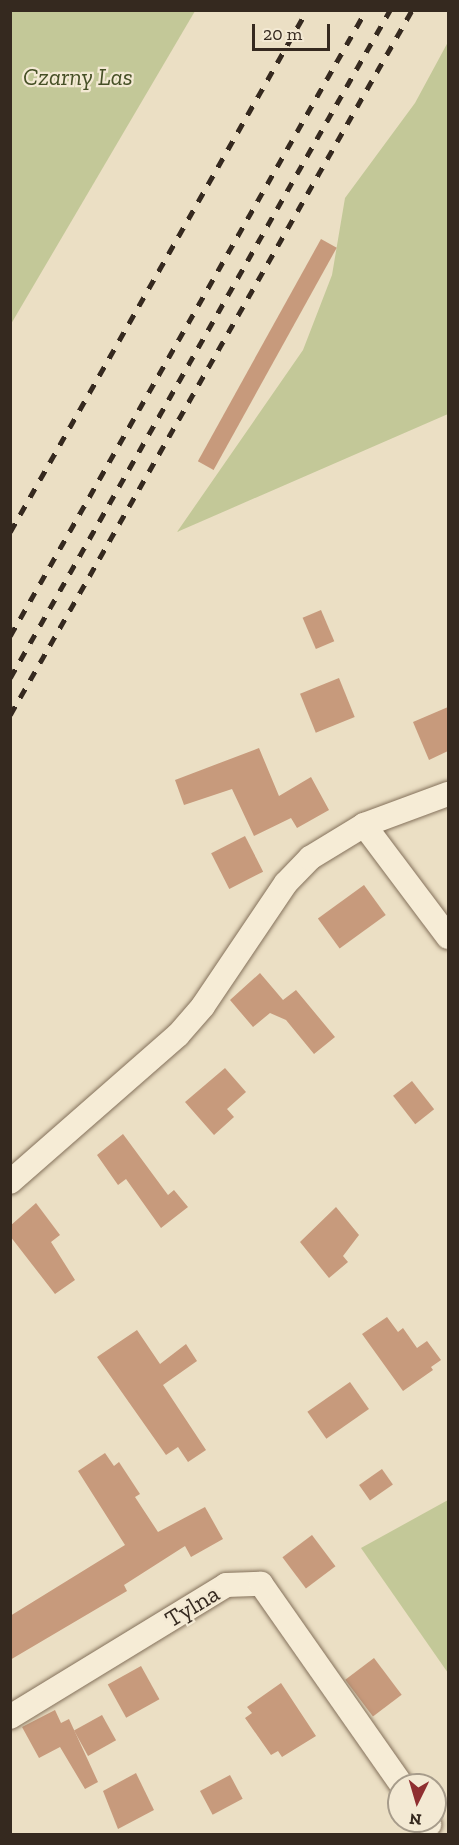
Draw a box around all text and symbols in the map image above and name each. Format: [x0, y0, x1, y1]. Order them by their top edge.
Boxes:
scale bar [255, 12, 333, 50]
text: 20 m [263, 23, 302, 45]
park label: Czarny Las [23, 63, 133, 91]
street label: Tylna [160, 1579, 224, 1633]
north arrow [387, 1773, 447, 1833]
text: N [409, 1809, 422, 1829]

